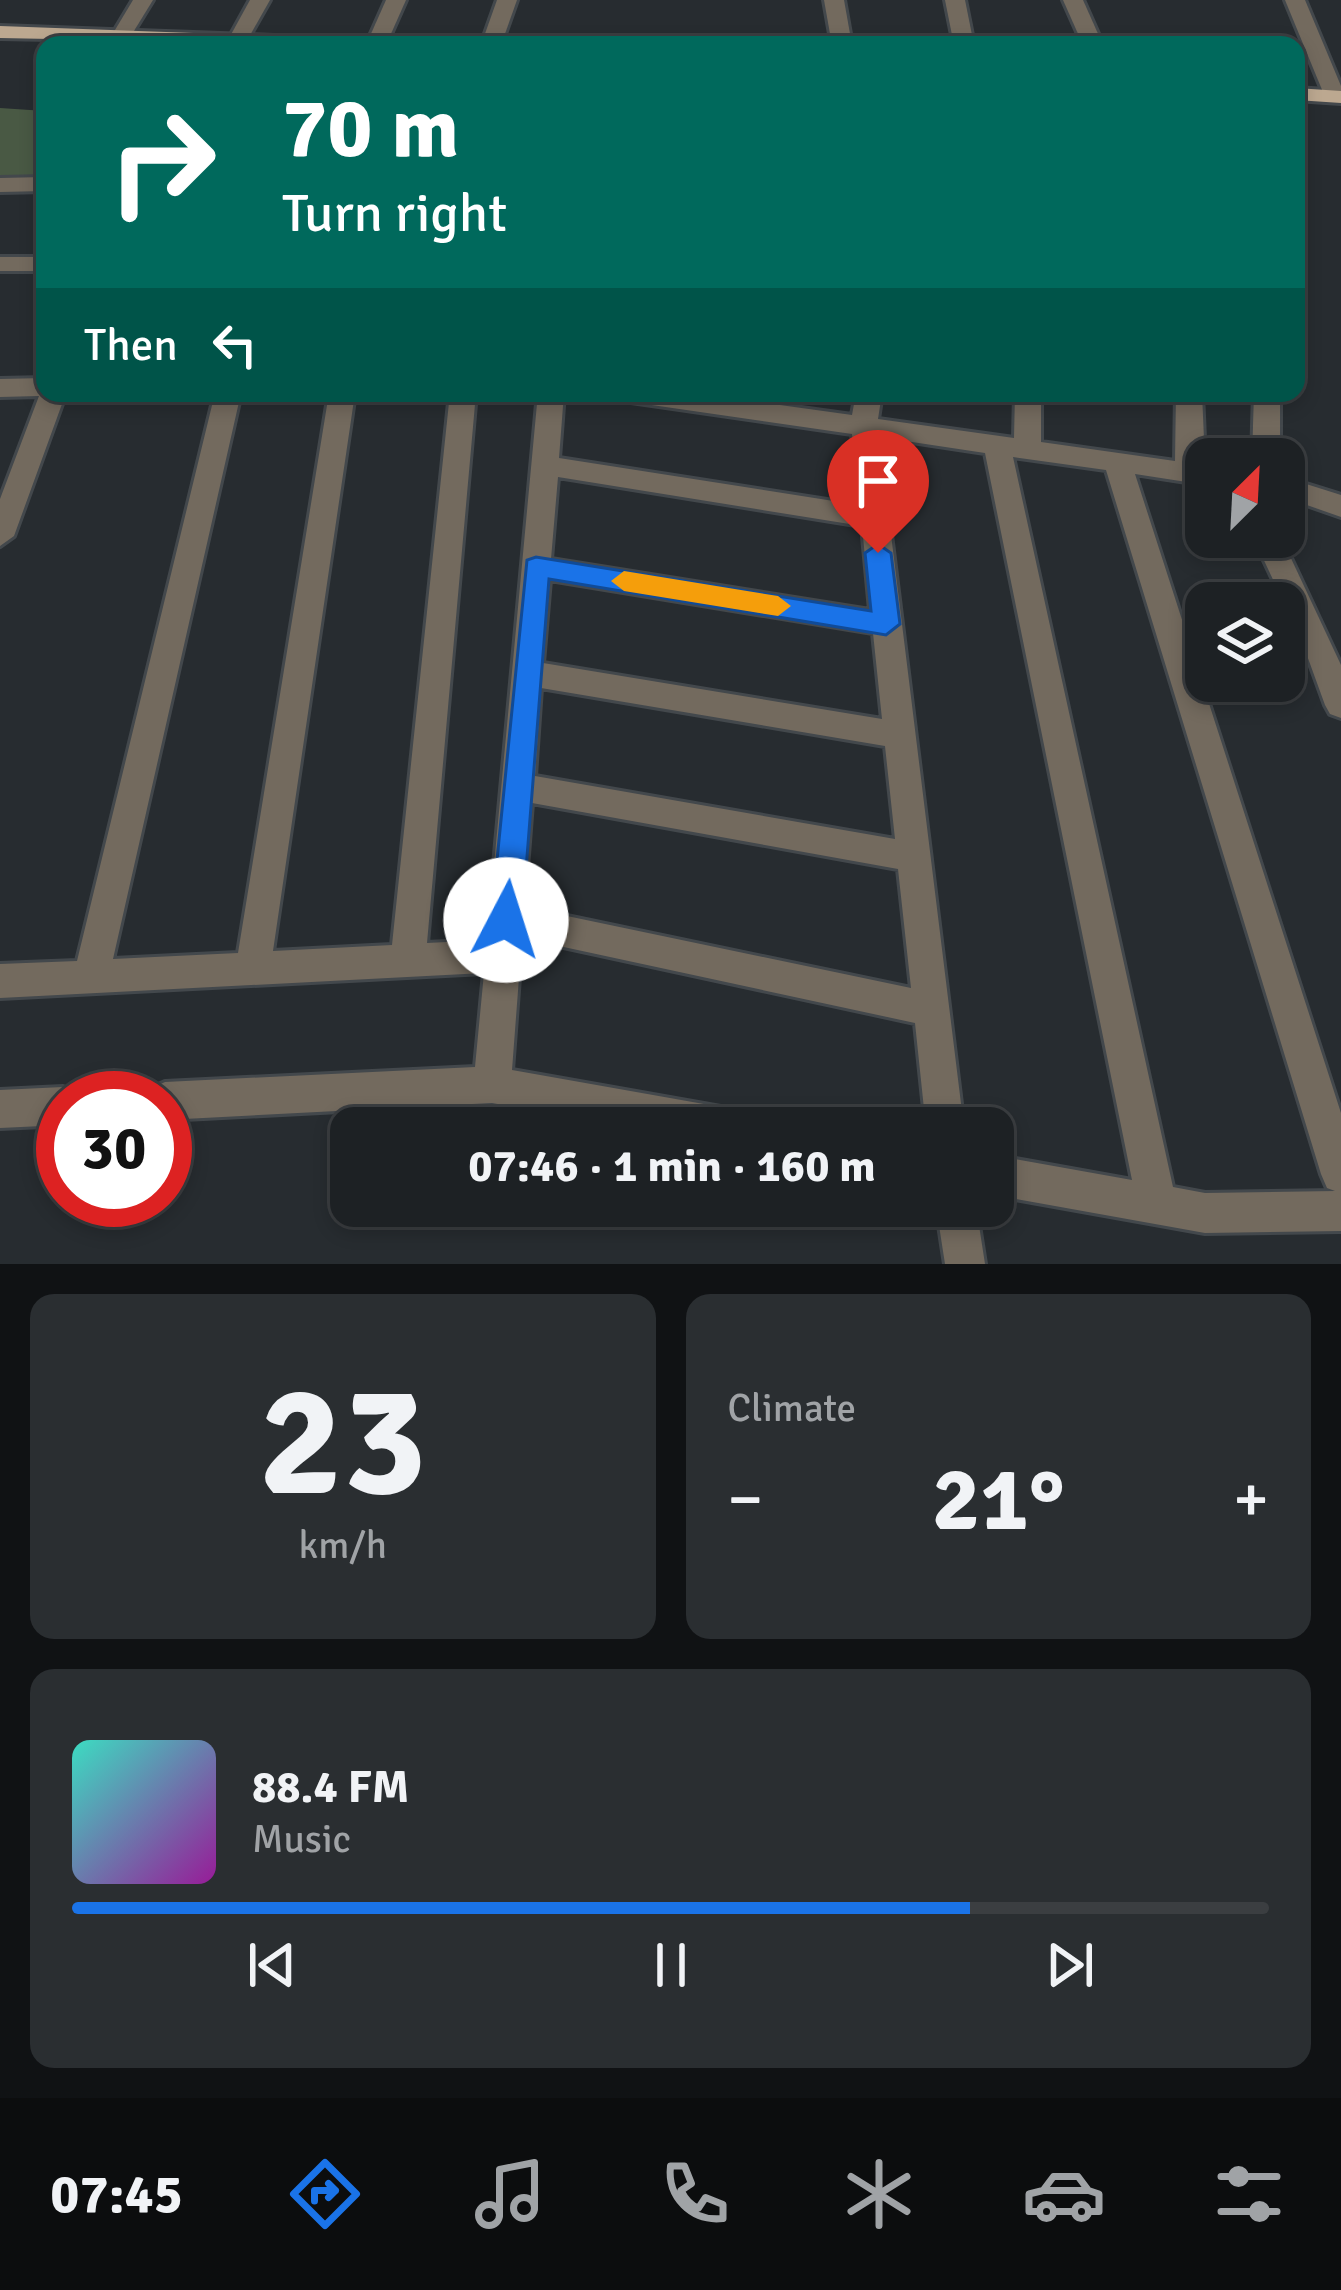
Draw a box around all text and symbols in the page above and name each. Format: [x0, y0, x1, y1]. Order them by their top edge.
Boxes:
text: 70 m [282, 77, 459, 181]
icon: right [84, 84, 240, 240]
text: Turn right [282, 180, 507, 247]
icon: left [202, 312, 268, 378]
text: Then [84, 318, 178, 373]
pin [827, 430, 929, 553]
north arrow [1185, 438, 1305, 558]
map controls [1185, 438, 1305, 702]
icon: arrive [845, 448, 911, 514]
button: layers [1185, 582, 1305, 702]
position arrow [443, 857, 569, 983]
speed limit sign: 30 [36, 1071, 192, 1227]
text: 07:46 · 1 min · 160 m [468, 1139, 876, 1194]
text: 23 [259, 1346, 427, 1539]
text: Climate [728, 1384, 856, 1432]
text: 21° [932, 1444, 1065, 1555]
text: − [728, 1459, 763, 1540]
text: + [1233, 1459, 1269, 1540]
text: km/h [299, 1521, 387, 1569]
text: 88.4 FM [252, 1760, 409, 1815]
text: Music [252, 1815, 351, 1863]
icon: previous [239, 1932, 305, 1998]
icon: pause [638, 1932, 704, 1998]
icon: next [1037, 1932, 1103, 1998]
icon: directions [283, 2152, 367, 2236]
icon: music [468, 2152, 552, 2236]
icon: phone [653, 2152, 737, 2236]
icon: climate [837, 2152, 921, 2236]
icon: car [1022, 2152, 1106, 2236]
icon: filters [1207, 2152, 1291, 2236]
text: 07:45 [50, 2161, 183, 2228]

